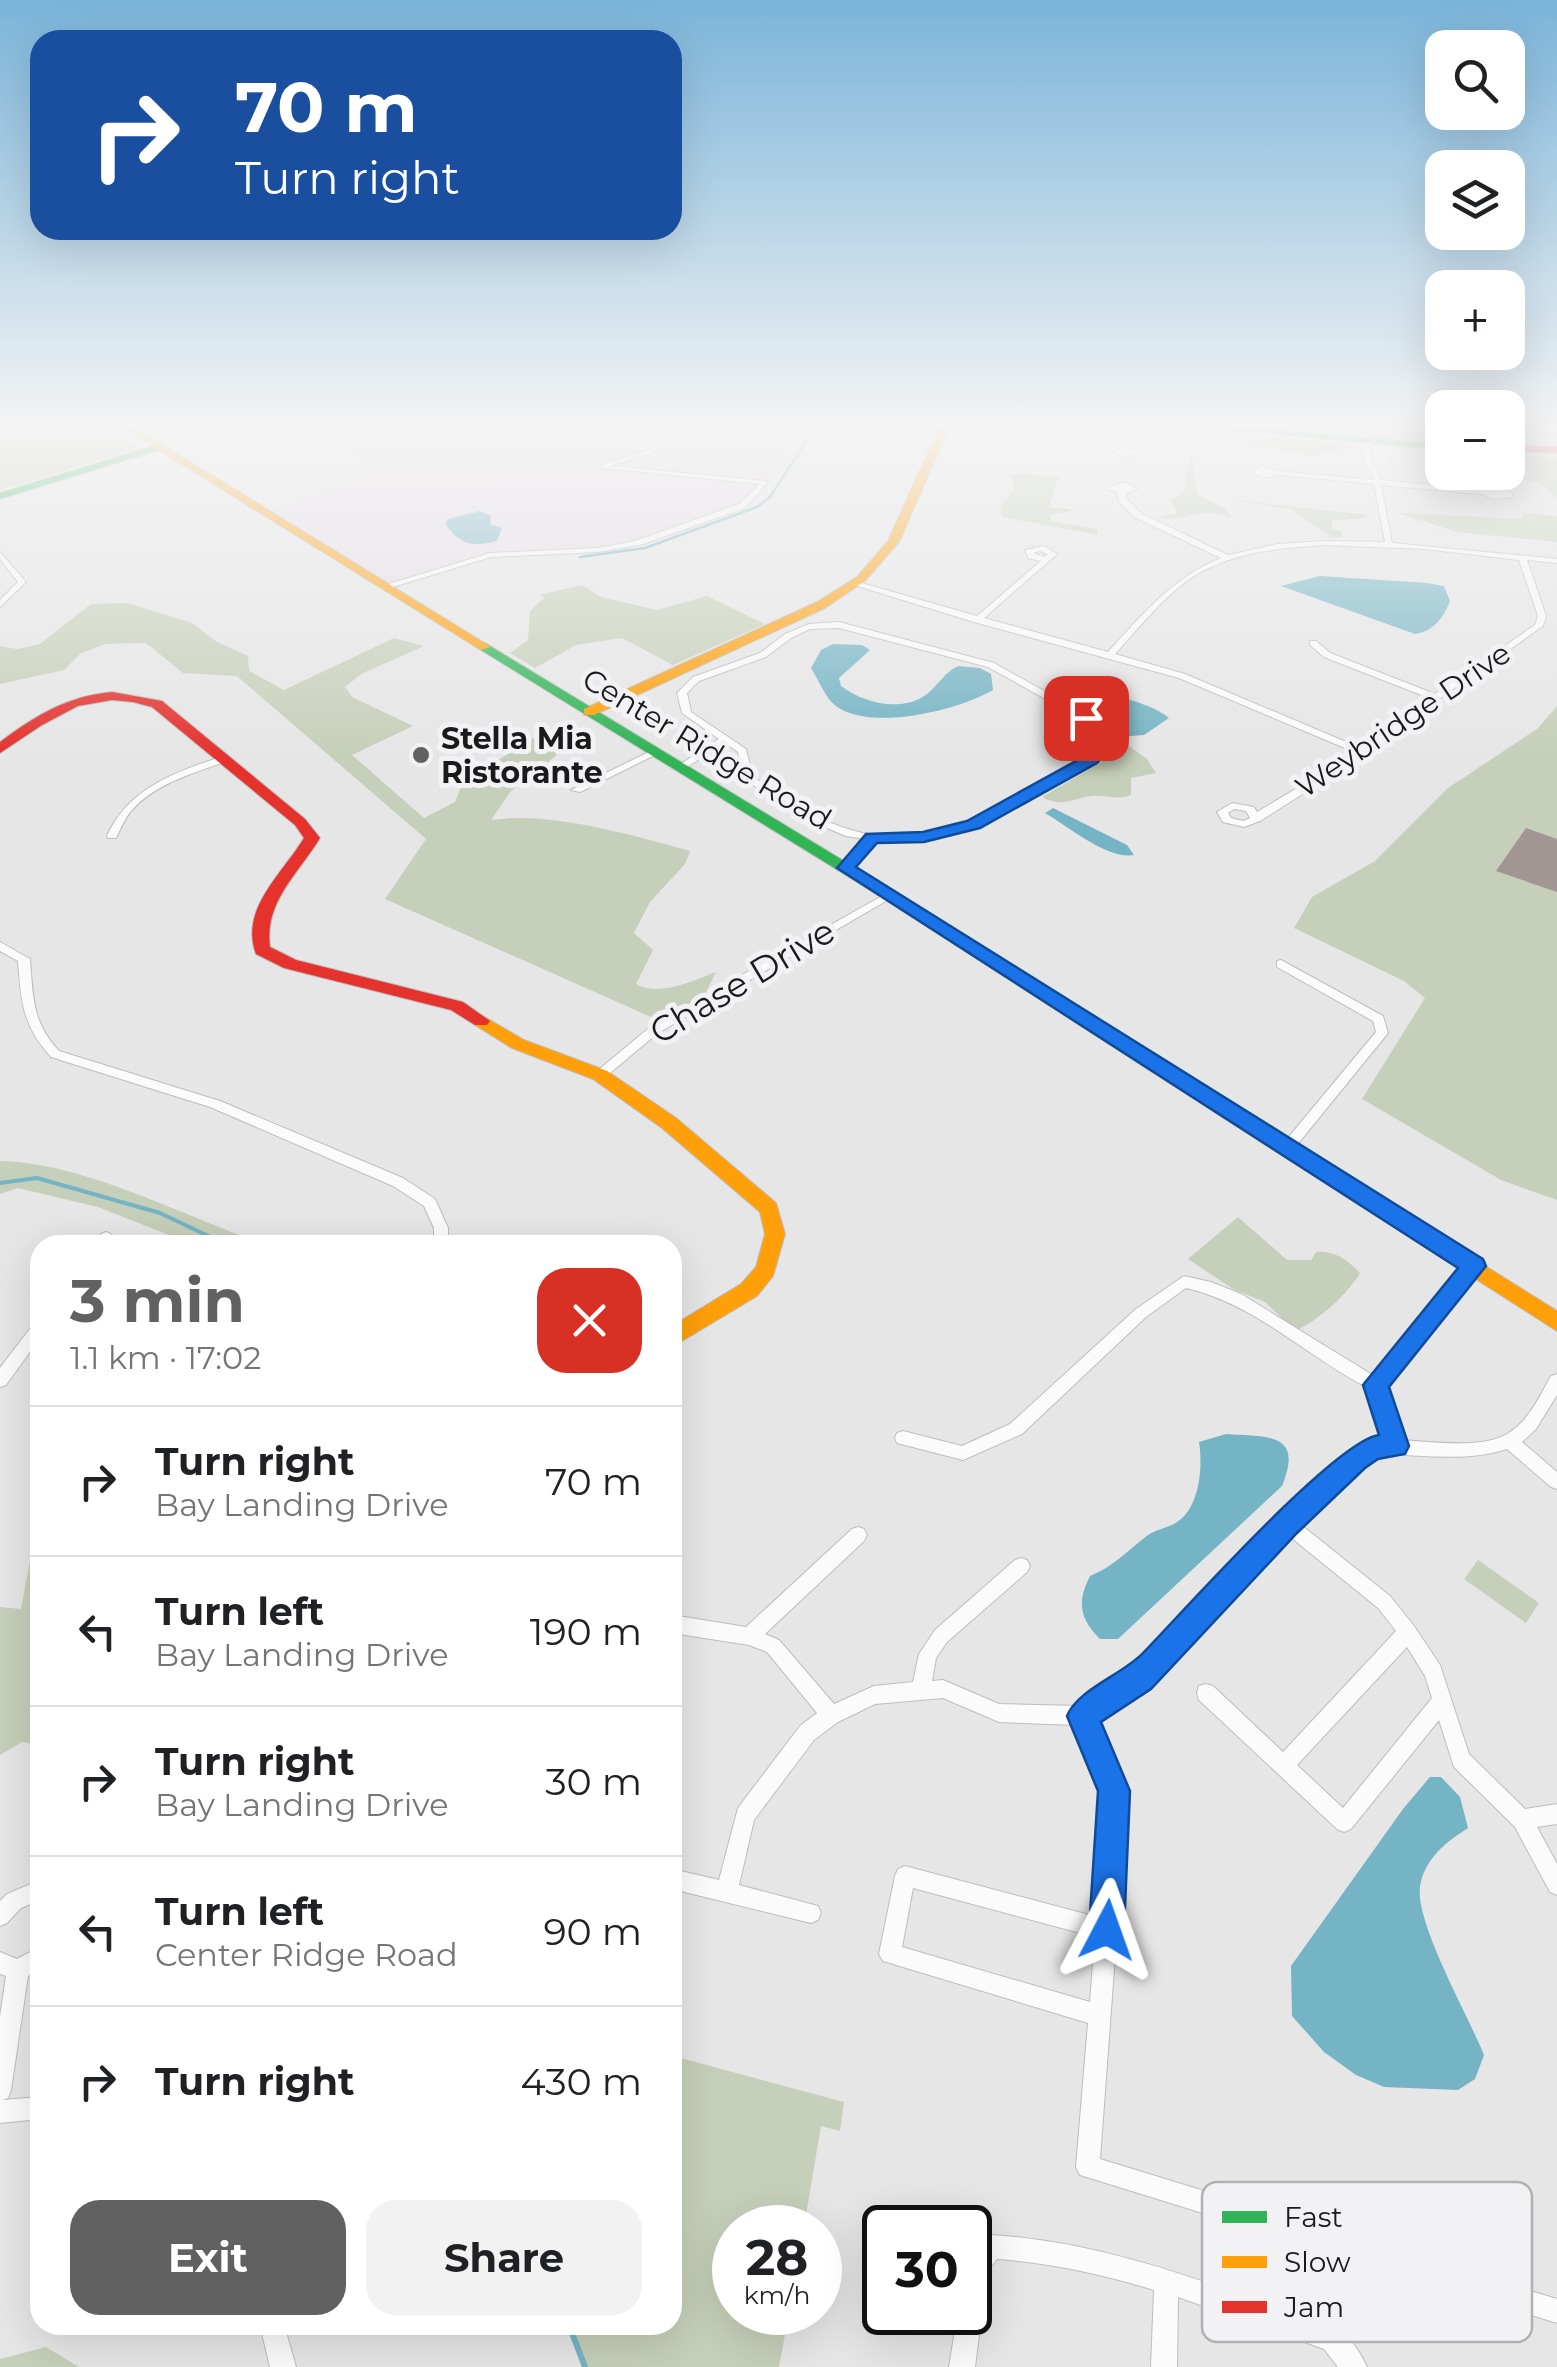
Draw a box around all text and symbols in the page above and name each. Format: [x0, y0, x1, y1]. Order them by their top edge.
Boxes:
map controls [1425, 30, 1525, 490]
button: search [1425, 30, 1525, 130]
text: 70 m [235, 64, 418, 150]
icon: right [70, 70, 200, 200]
text: Turn right [235, 150, 460, 205]
button: layers [1425, 150, 1525, 250]
button: + [1425, 270, 1525, 370]
button: − [1425, 390, 1525, 490]
street label: Weybridge Drive [1288, 634, 1518, 806]
street label: Center Ridge Road [576, 660, 838, 838]
pin [1044, 676, 1129, 761]
icon: arrive [1059, 691, 1114, 746]
place label: Stella Mia Ristorante [441, 720, 603, 791]
marker: Stella Mia Ristorante [410, 744, 432, 766]
street label: Chase Drive [642, 909, 842, 1053]
text: 3 min [70, 1264, 245, 1337]
button: close [537, 1268, 642, 1373]
text: 1.1 km · 17:02 [70, 1338, 261, 1377]
text: Turn right [155, 1438, 354, 1485]
icon: right [70, 1454, 125, 1509]
text: 70 m [545, 1458, 642, 1505]
text: Bay Landing Drive [155, 1485, 449, 1524]
text: Turn left [155, 1588, 324, 1635]
icon: left [70, 1604, 125, 1659]
text: 190 m [530, 1608, 642, 1655]
text: Bay Landing Drive [155, 1635, 449, 1674]
text: Turn right [155, 1738, 354, 1785]
icon: right [70, 1754, 125, 1809]
text: 30 m [545, 1758, 642, 1805]
text: Bay Landing Drive [155, 1785, 449, 1824]
position arrow [1055, 1878, 1159, 1982]
text: Turn left [155, 1888, 324, 1935]
icon: left [70, 1904, 125, 1959]
text: 90 m [543, 1908, 642, 1955]
text: Center Ridge Road [155, 1935, 458, 1974]
icon: right [70, 2054, 125, 2109]
text: Turn right [155, 2058, 354, 2105]
text: 430 m [521, 2058, 642, 2105]
legend [1202, 2182, 1532, 2342]
button: Exit [70, 2200, 346, 2315]
button: Share [366, 2200, 642, 2315]
text: Fast [1284, 2200, 1343, 2234]
speed limit sign: 30 [862, 2205, 992, 2335]
text: 28 [746, 2227, 808, 2288]
text: Slow [1284, 2245, 1351, 2279]
text: km/h [744, 2280, 810, 2310]
text: Jam [1283, 2290, 1344, 2324]

